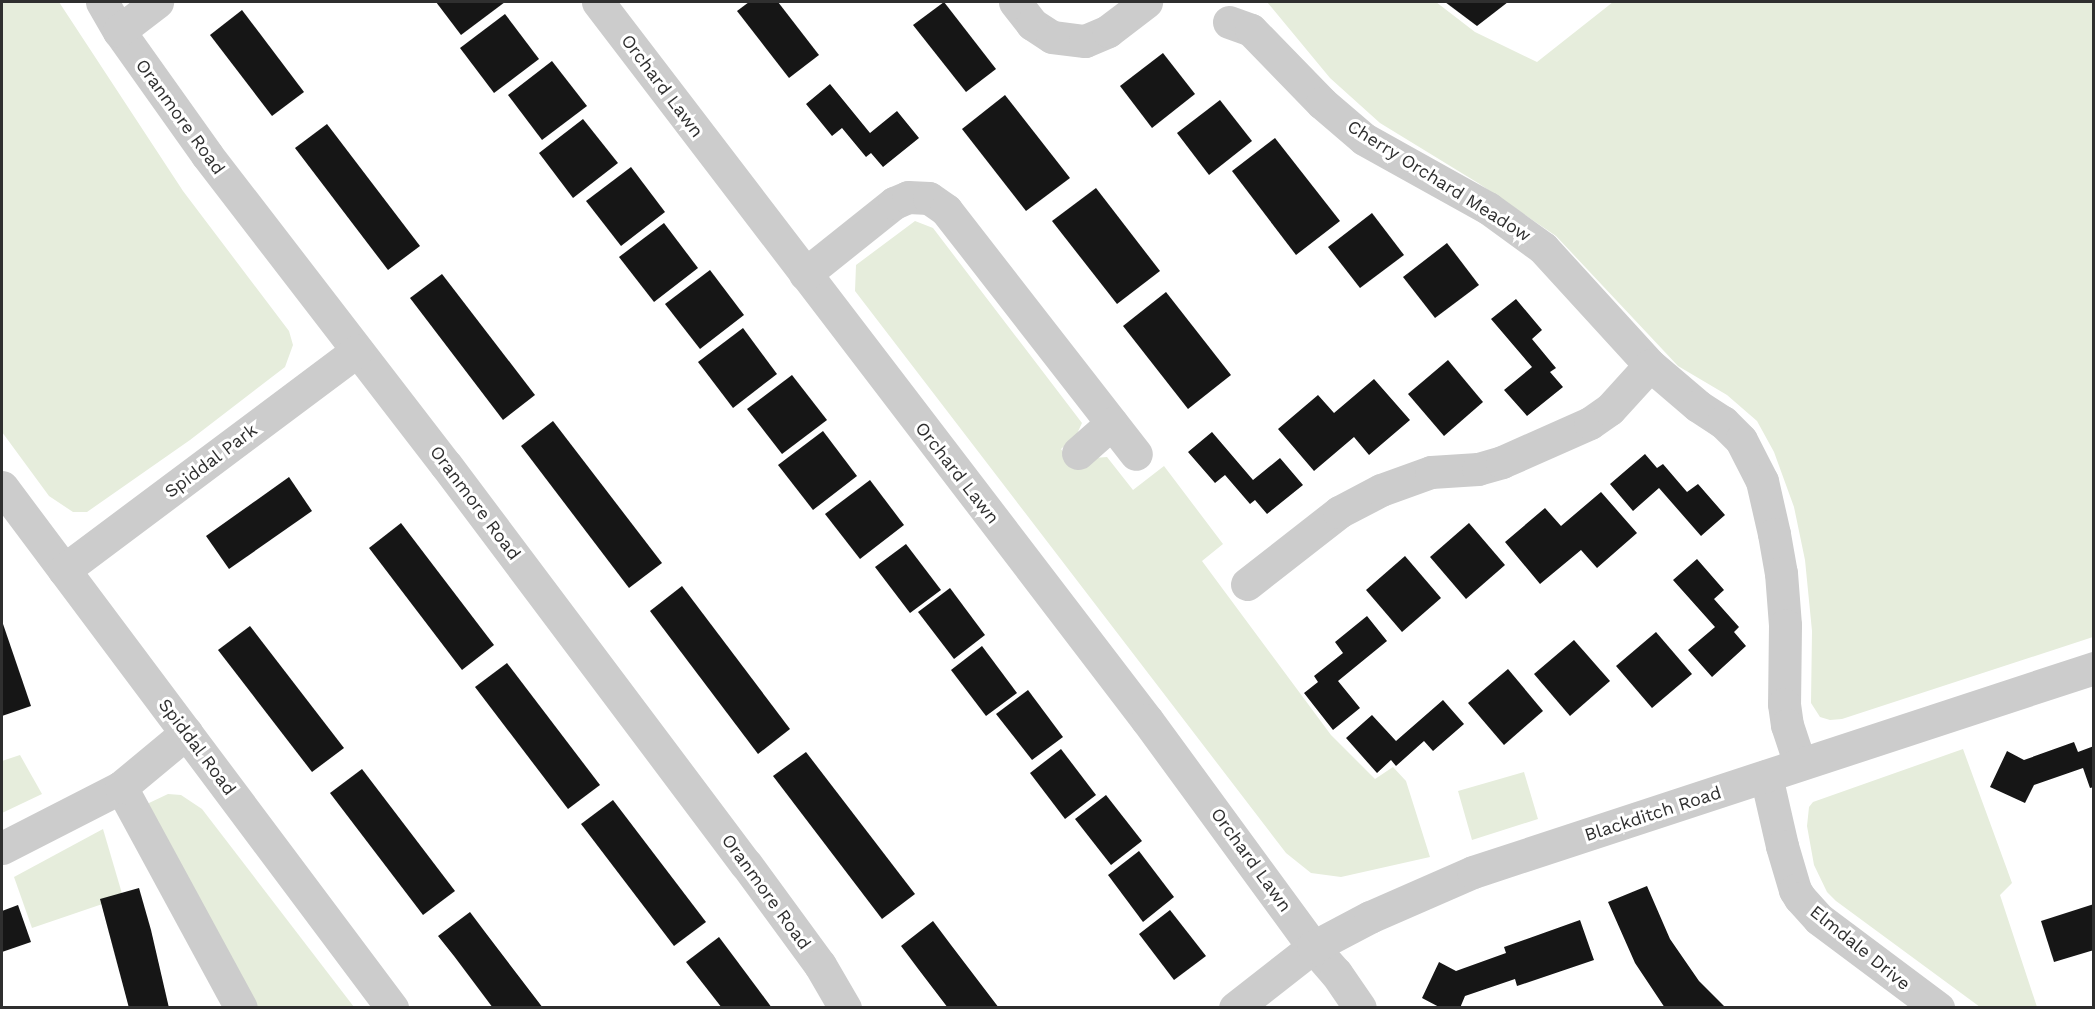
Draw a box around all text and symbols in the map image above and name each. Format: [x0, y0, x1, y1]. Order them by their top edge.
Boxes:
street label: Orchard Lawn [616, 30, 708, 142]
street label: Oranmore Road [131, 55, 229, 179]
street label: Cherry Orchard Meadow [1343, 115, 1535, 247]
street label: Orchard Lawn [911, 418, 1003, 528]
street label: Spiddal Park [160, 419, 262, 503]
street label: Oranmore Road [425, 442, 525, 564]
street label: Spiddal Road [154, 694, 240, 800]
street label: Blackditch Road [1582, 782, 1724, 846]
street label: Orchard Lawn [1206, 804, 1296, 916]
street label: Oranmore Road [717, 830, 815, 954]
street label: Elmdale Drive [1806, 901, 1914, 995]

